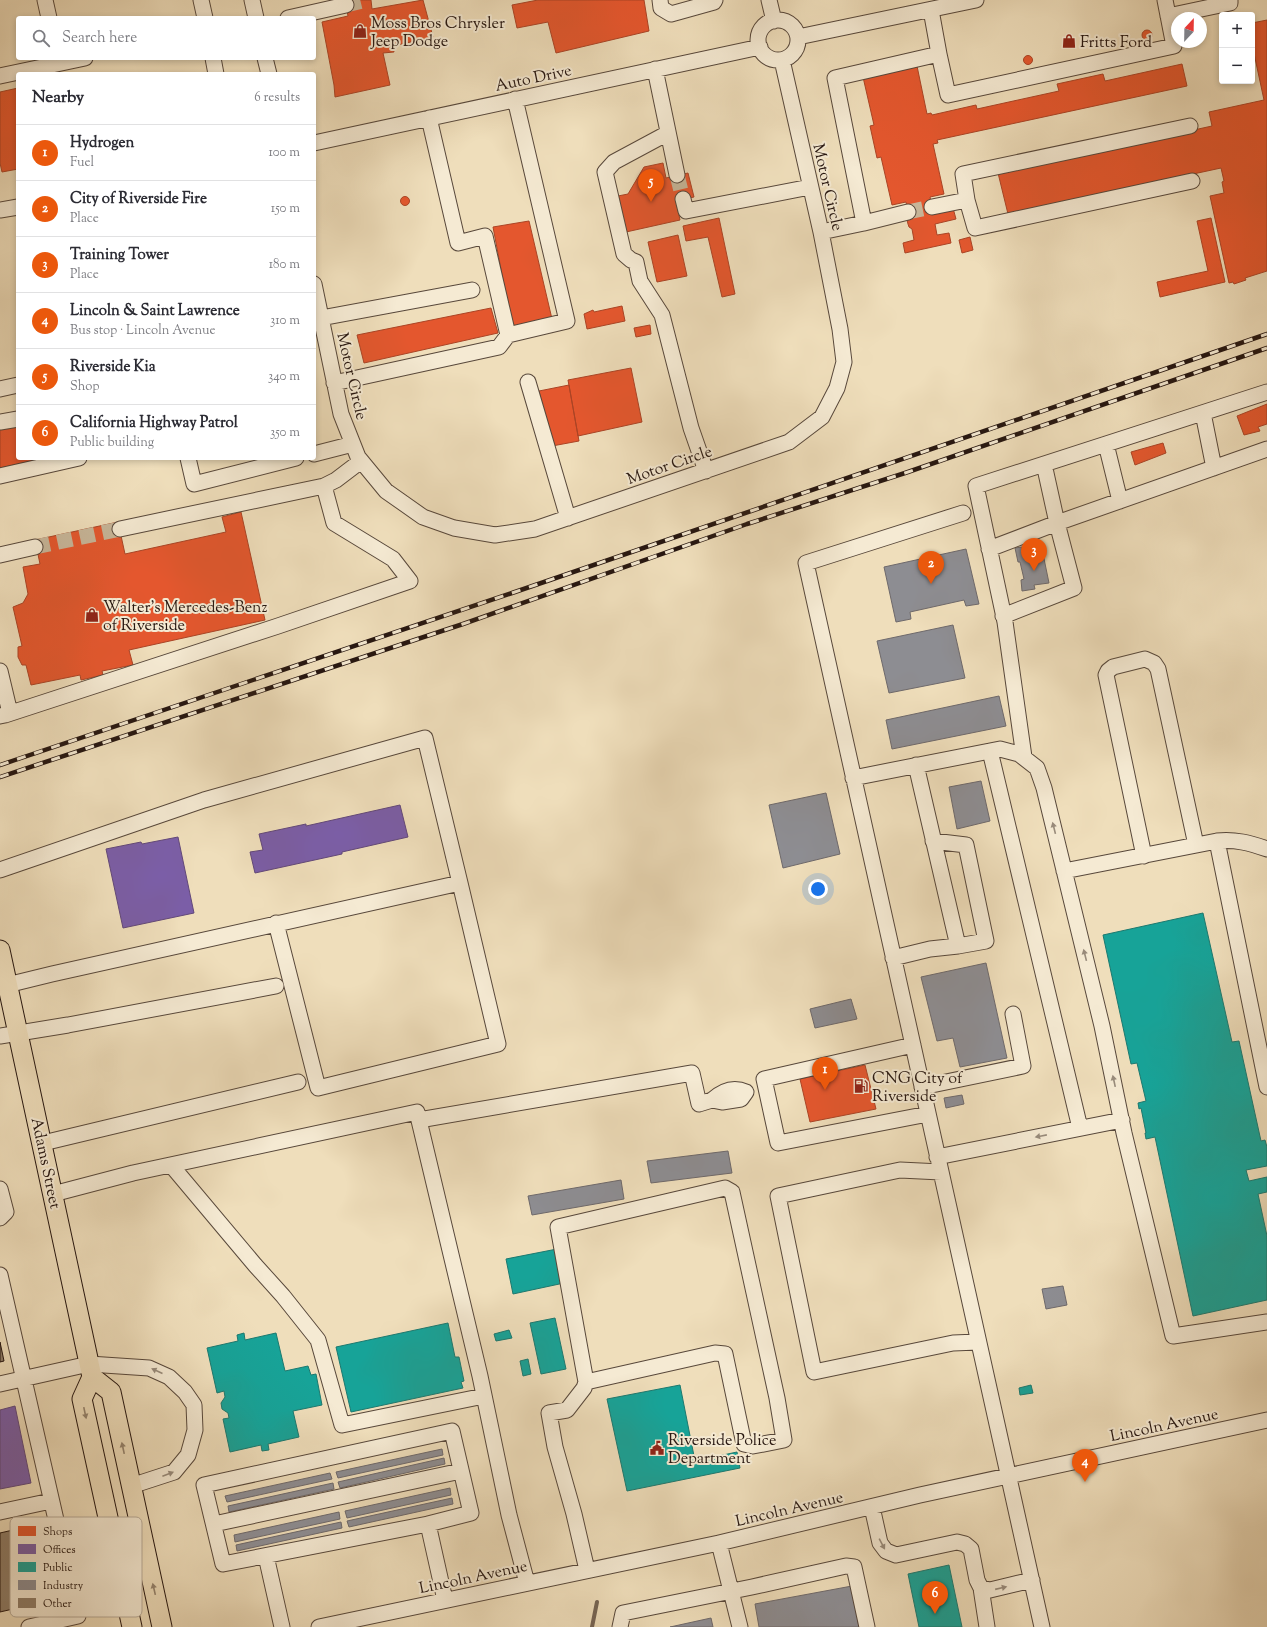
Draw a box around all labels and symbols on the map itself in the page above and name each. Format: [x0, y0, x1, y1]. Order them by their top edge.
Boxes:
north arrow [1171, 12, 1207, 48]
place label: Moss Bros Chrysler Jeep Dodge [370, 13, 505, 54]
shop icon: Moss Bros Chrysler Jeep Dodge [352, 23, 368, 39]
place label: Fritts Ford [1080, 32, 1152, 55]
shop icon: Fritts Ford [1061, 33, 1077, 49]
street label: Auto Drive [493, 60, 574, 99]
street label: Motor Circle [805, 142, 848, 233]
pin: 5 [638, 169, 664, 202]
street label: Motor Circle [329, 331, 372, 422]
street label: Motor Circle [624, 441, 716, 492]
pin: 3 [1021, 538, 1047, 571]
pin: 2 [918, 551, 944, 584]
place label: Walter's Mercedes-Benz of Riverside [103, 597, 268, 638]
shop icon: Walter's Mercedes-Benz of Riverside [84, 607, 100, 623]
one-way arrow [1051, 822, 1057, 834]
your location [808, 879, 828, 899]
one-way arrow [1082, 949, 1088, 961]
pin: 1 [812, 1057, 838, 1090]
place label: CNG City of Riverside [872, 1068, 964, 1109]
one-way arrow [1110, 1075, 1116, 1088]
fuel station icon: CNG City of Riverside [853, 1078, 869, 1094]
street label: Adams Street [24, 1116, 66, 1212]
one-way arrow [1035, 1133, 1047, 1139]
one-way arrow [151, 1368, 162, 1374]
street label: Lincoln Avenue [1108, 1404, 1221, 1449]
one-way arrow [83, 1407, 89, 1420]
place label: Riverside Police Department [668, 1430, 776, 1471]
public building icon: Riverside Police Department [649, 1440, 665, 1456]
one-way arrow [120, 1442, 126, 1454]
pin: 4 [1072, 1449, 1098, 1482]
one-way arrow [163, 1470, 175, 1476]
street label: Lincoln Avenue [733, 1487, 846, 1534]
legend [10, 1517, 142, 1617]
text: Shops [43, 1524, 72, 1540]
one-way arrow [879, 1538, 885, 1550]
text: Offices [43, 1542, 76, 1558]
street label: Lincoln Avenue [417, 1556, 530, 1601]
text: Public [43, 1560, 72, 1576]
text: Industry [43, 1578, 84, 1594]
pin: 6 [922, 1581, 948, 1614]
one-way arrow [151, 1583, 157, 1595]
one-way arrow [995, 1584, 1008, 1590]
text: Other [43, 1596, 72, 1612]

